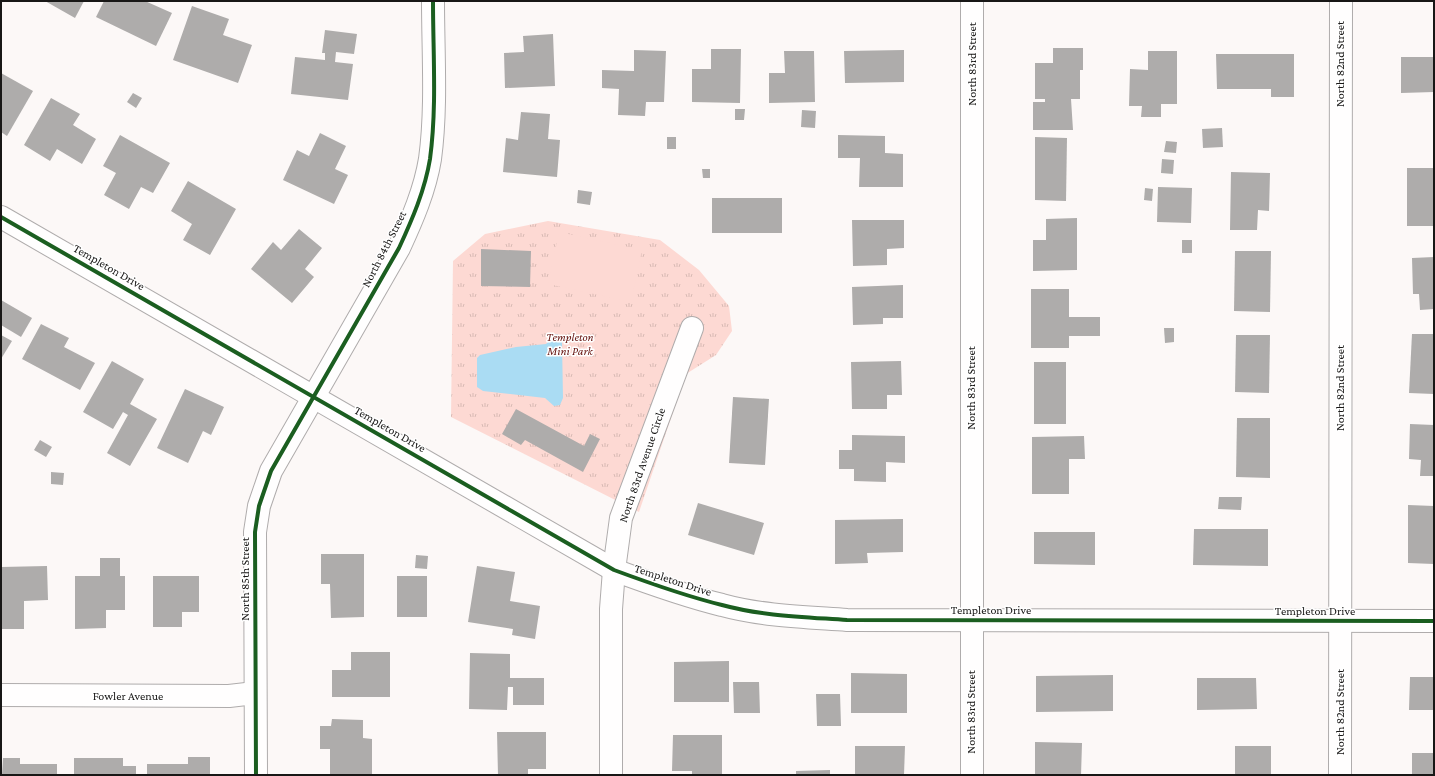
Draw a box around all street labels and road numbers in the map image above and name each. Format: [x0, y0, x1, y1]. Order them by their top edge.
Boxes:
street label: North 82nd Street [1333, 20, 1347, 107]
street label: North 83rd Street [965, 21, 979, 106]
street label: North 84th Street [359, 207, 410, 290]
street label: Templeton Drive [71, 241, 147, 293]
street label: North 82nd Street [1333, 344, 1347, 431]
street label: North 83rd Street [964, 345, 978, 430]
street label: Templeton Drive [352, 403, 428, 455]
street label: North 83rd Avenue Circle [616, 406, 668, 524]
street label: North 85th Street [238, 536, 252, 621]
street label: Templeton Drive [633, 561, 713, 599]
street label: Templeton Drive [951, 603, 1031, 617]
street label: Templeton Drive [1275, 604, 1355, 618]
street label: North 82nd Street [1333, 668, 1347, 755]
street label: North 83rd Street [964, 669, 978, 754]
street label: Fowler Avenue [93, 689, 163, 703]

